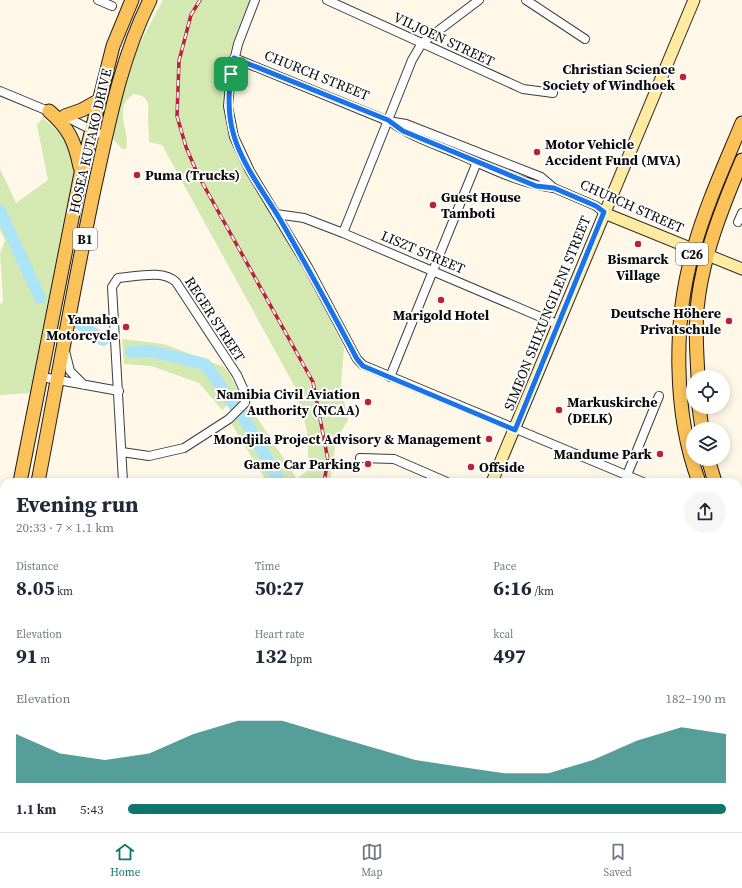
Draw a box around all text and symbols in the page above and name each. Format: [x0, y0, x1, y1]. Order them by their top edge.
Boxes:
street label: VILJOEN STREET [390, 7, 498, 71]
street label: CHURCH STREET [261, 45, 373, 105]
pin [214, 57, 248, 91]
place label: Christian Science Society of Windhoek [543, 59, 676, 95]
icon: arrive [220, 63, 242, 85]
street label: HOSEA KUTAKO DRIVE [64, 67, 116, 215]
marker: Christian Science Society of Windhoek [678, 72, 688, 82]
place label: Motor Vehicle Accident Fund (MVA) [545, 134, 681, 170]
marker: Motor Vehicle Accident Fund (MVA) [532, 147, 542, 157]
place label: Puma (Trucks) [145, 165, 240, 185]
marker: Puma (Trucks) [132, 170, 142, 180]
street label: CHURCH STREET [577, 174, 688, 238]
place label: Guest House Tamboti [441, 187, 521, 223]
marker: Guest House Tamboti [428, 200, 438, 210]
street label: SIMEON SHIXUNGILENI STREET [499, 212, 595, 413]
street label: LISZT STREET [378, 225, 469, 279]
road number: B1 [73, 228, 97, 250]
marker: Bismarck Village [633, 239, 643, 249]
road number: C26 [676, 243, 708, 265]
place label: Bismarck Village [607, 249, 669, 285]
street label: REGER STREET [180, 273, 250, 366]
marker: Marigold Hotel [436, 295, 446, 305]
place label: Deutsche Höhere Privatschule [610, 303, 721, 339]
place label: Marigold Hotel [393, 305, 490, 325]
place label: Yamaha Motorcycle [46, 309, 119, 345]
marker: Deutsche Höhere Privatschule [724, 316, 734, 326]
marker: Yamaha Motorcycle [121, 322, 131, 332]
map controls [686, 370, 730, 466]
button: locate [686, 370, 730, 414]
place label: Namibia Civil Aviation Authority (NCAA) [216, 384, 360, 420]
place label: Markuskirche (DELK) [567, 392, 658, 428]
marker: Namibia Civil Aviation Authority (NCAA) [363, 397, 373, 407]
marker: Markuskirche (DELK) [554, 405, 564, 415]
button: layers [686, 422, 730, 466]
place label: Mondjila Project Advisory & Management [214, 429, 482, 449]
marker: Mondjila Project Advisory & Management [484, 434, 494, 444]
place label: Mandume Park [554, 444, 653, 464]
marker: Mandume Park [655, 449, 665, 459]
place label: Game Car Parking [244, 454, 360, 474]
place label: Offside [479, 457, 525, 477]
marker: Game Car Parking [363, 459, 373, 469]
marker: Offside [466, 462, 476, 472]
text: Evening run [16, 489, 139, 519]
button: share [684, 491, 726, 533]
text: 20:33 · 7 × 1.1 km [16, 519, 114, 536]
text: Distance [16, 559, 59, 574]
text: Time [255, 559, 280, 574]
text: Pace [493, 559, 516, 574]
text: 8.05 [16, 574, 55, 602]
text: 50:27 [255, 574, 304, 602]
text: 6:16 [493, 574, 532, 602]
text: km [55, 584, 73, 599]
text: /km [532, 584, 554, 599]
text: Elevation [16, 627, 62, 642]
text: Heart rate [255, 627, 304, 642]
text: kcal [493, 627, 513, 642]
text: 91 [16, 642, 38, 670]
text: 132 [255, 642, 287, 670]
text: 497 [493, 642, 526, 670]
text: m [38, 652, 50, 667]
text: bpm [287, 652, 312, 667]
text: Elevation [16, 690, 70, 707]
text: 182–190 m [666, 690, 726, 707]
text: 1.1 km [16, 801, 56, 818]
text: 5:43 [80, 801, 103, 818]
tab: Home [110, 841, 140, 880]
tab: Map [361, 841, 383, 880]
tab: Saved [604, 841, 632, 880]

